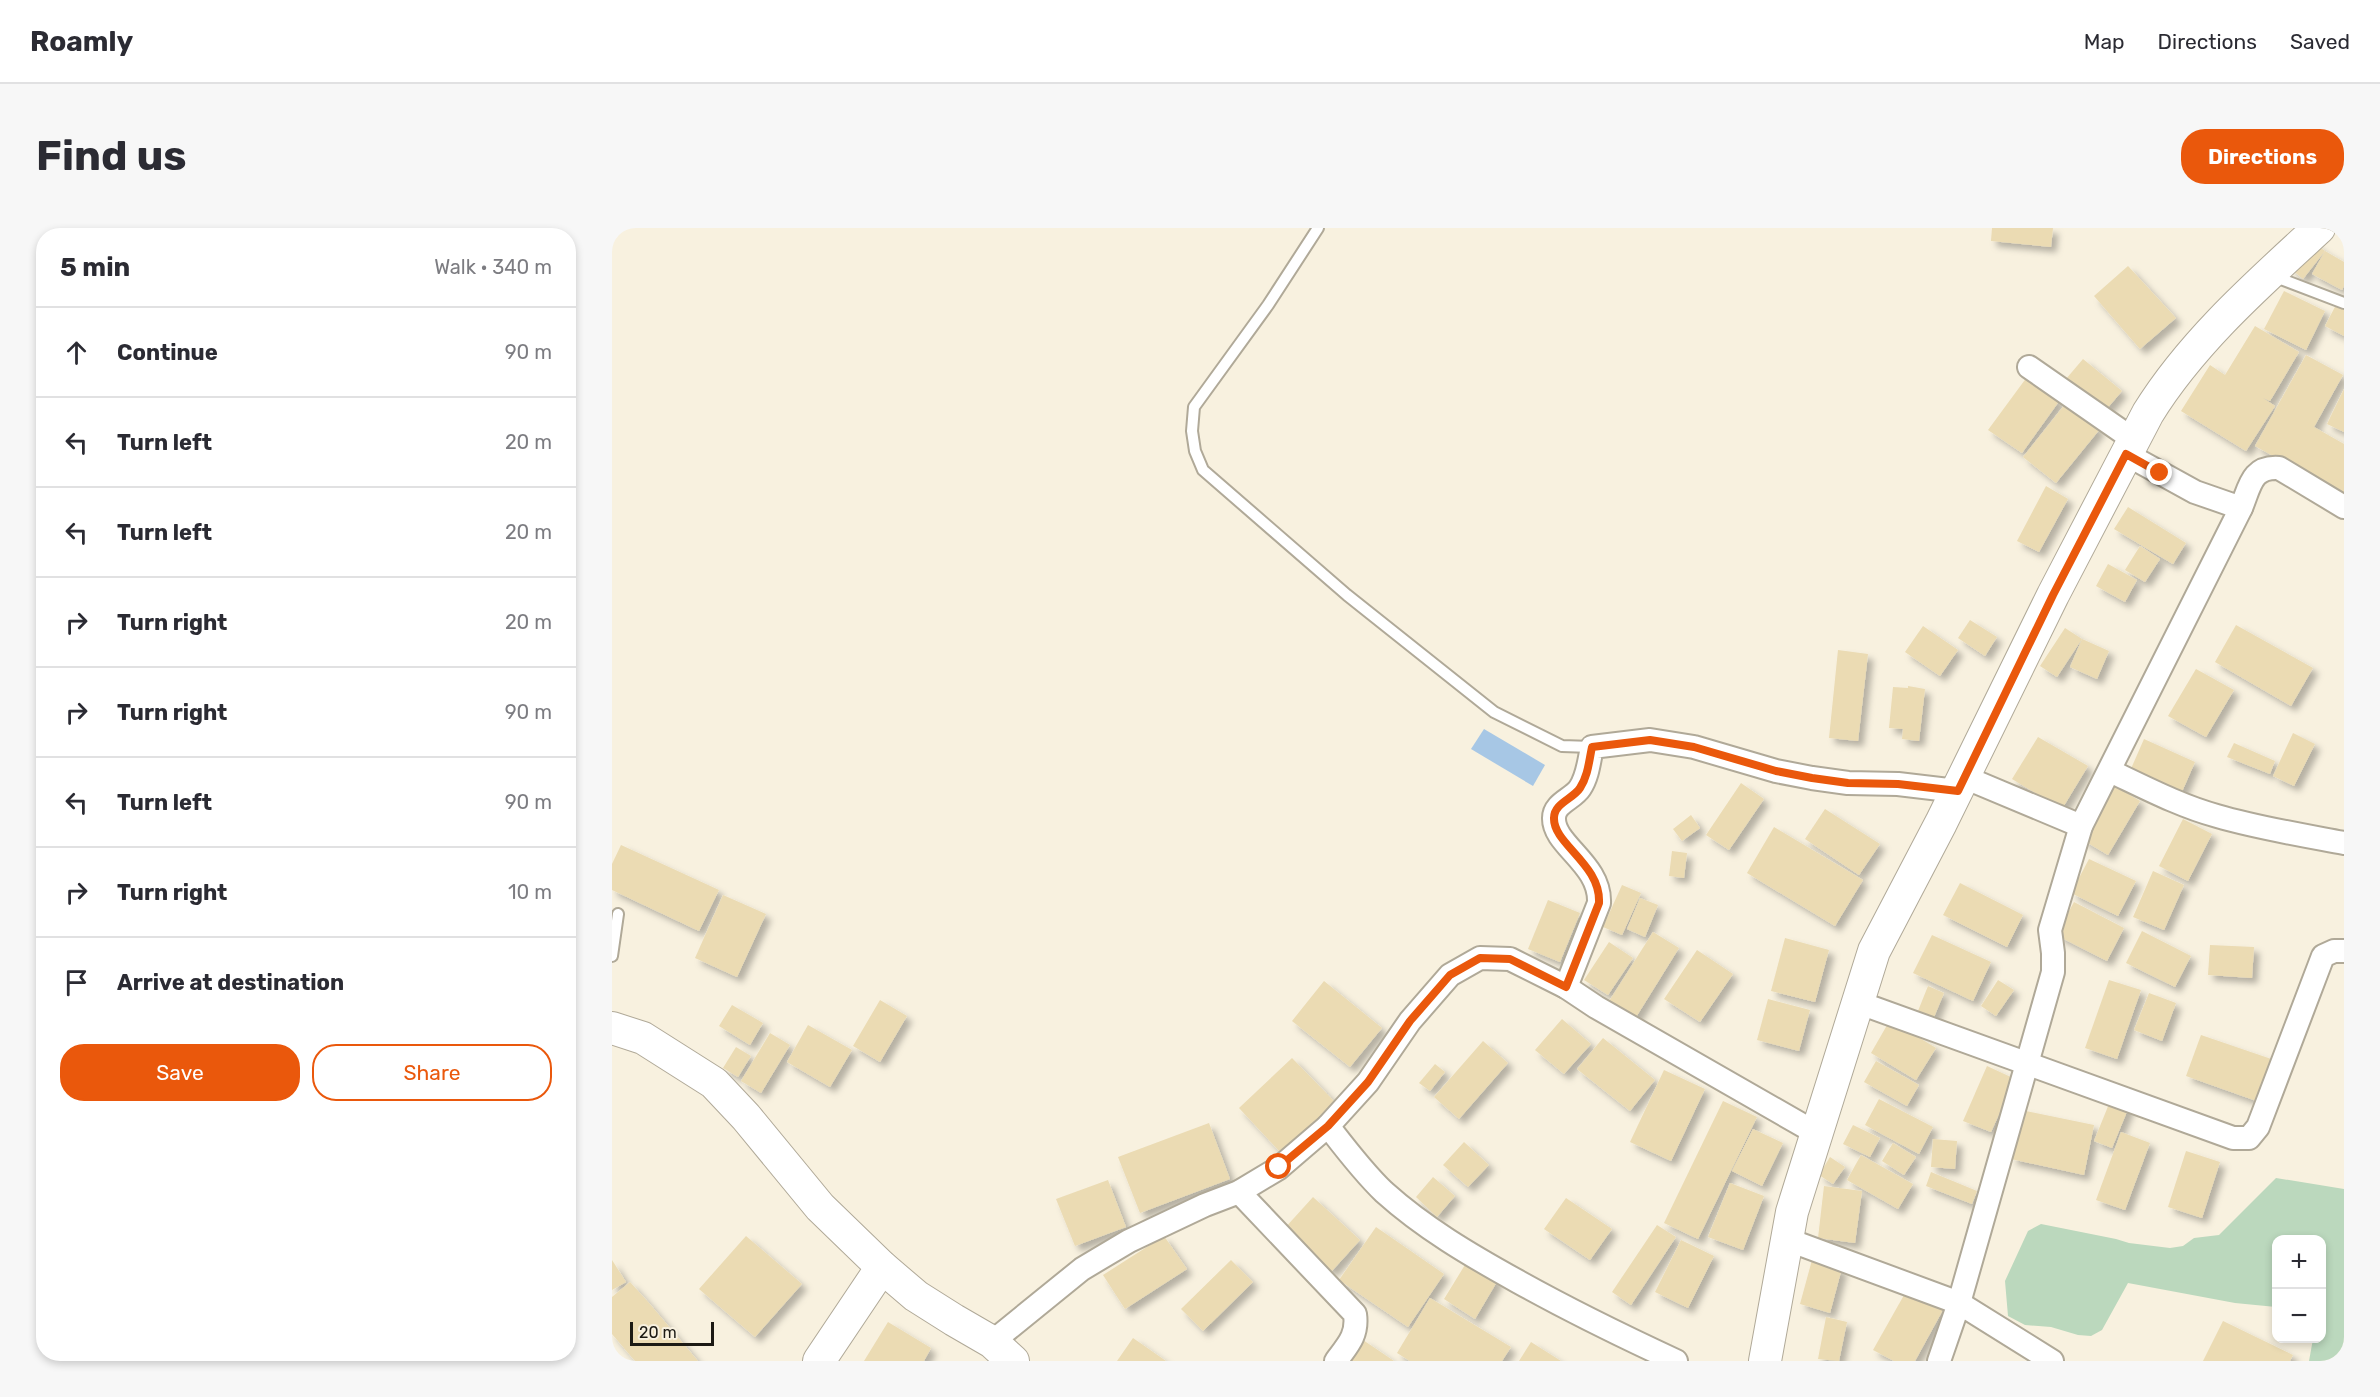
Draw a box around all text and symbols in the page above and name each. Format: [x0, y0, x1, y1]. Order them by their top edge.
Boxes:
text: Roamly [30, 25, 133, 58]
text: Map [2084, 29, 2125, 54]
text: Directions [2158, 29, 2257, 54]
text: Saved [2290, 29, 2350, 54]
button: Directions [2181, 129, 2344, 184]
text: Find us [36, 131, 187, 181]
text: 5 min [60, 252, 130, 283]
text: Walk · 340 m [434, 255, 552, 279]
icon: ahead [60, 336, 93, 369]
text: Continue [117, 339, 218, 366]
text: 90 m [505, 340, 552, 364]
icon: left [60, 426, 93, 459]
text: Turn left [117, 429, 212, 456]
text: 20 m [505, 430, 552, 454]
route end [2146, 459, 2172, 485]
icon: left [60, 516, 93, 549]
text: Turn left [117, 519, 212, 546]
text: 20 m [505, 520, 552, 544]
icon: right [60, 606, 93, 639]
text: Turn right [117, 609, 227, 636]
text: 20 m [505, 610, 552, 634]
icon: right [60, 696, 93, 729]
text: Turn right [117, 699, 227, 726]
text: 90 m [505, 700, 552, 724]
icon: left [60, 786, 93, 819]
text: Turn left [117, 789, 212, 816]
text: 90 m [505, 790, 552, 814]
icon: right [60, 876, 93, 909]
text: Turn right [117, 879, 227, 906]
text: 10 m [508, 880, 552, 904]
icon: arrive [60, 966, 93, 999]
text: Arrive at destination [117, 969, 344, 996]
button: Save [60, 1044, 300, 1101]
button: Share [312, 1044, 552, 1101]
route start [1265, 1153, 1291, 1179]
map controls [2272, 1235, 2326, 1343]
button: + [2272, 1235, 2326, 1289]
button: − [2272, 1289, 2326, 1343]
scale bar [630, 1319, 714, 1346]
text: 20 m [639, 1323, 677, 1342]

